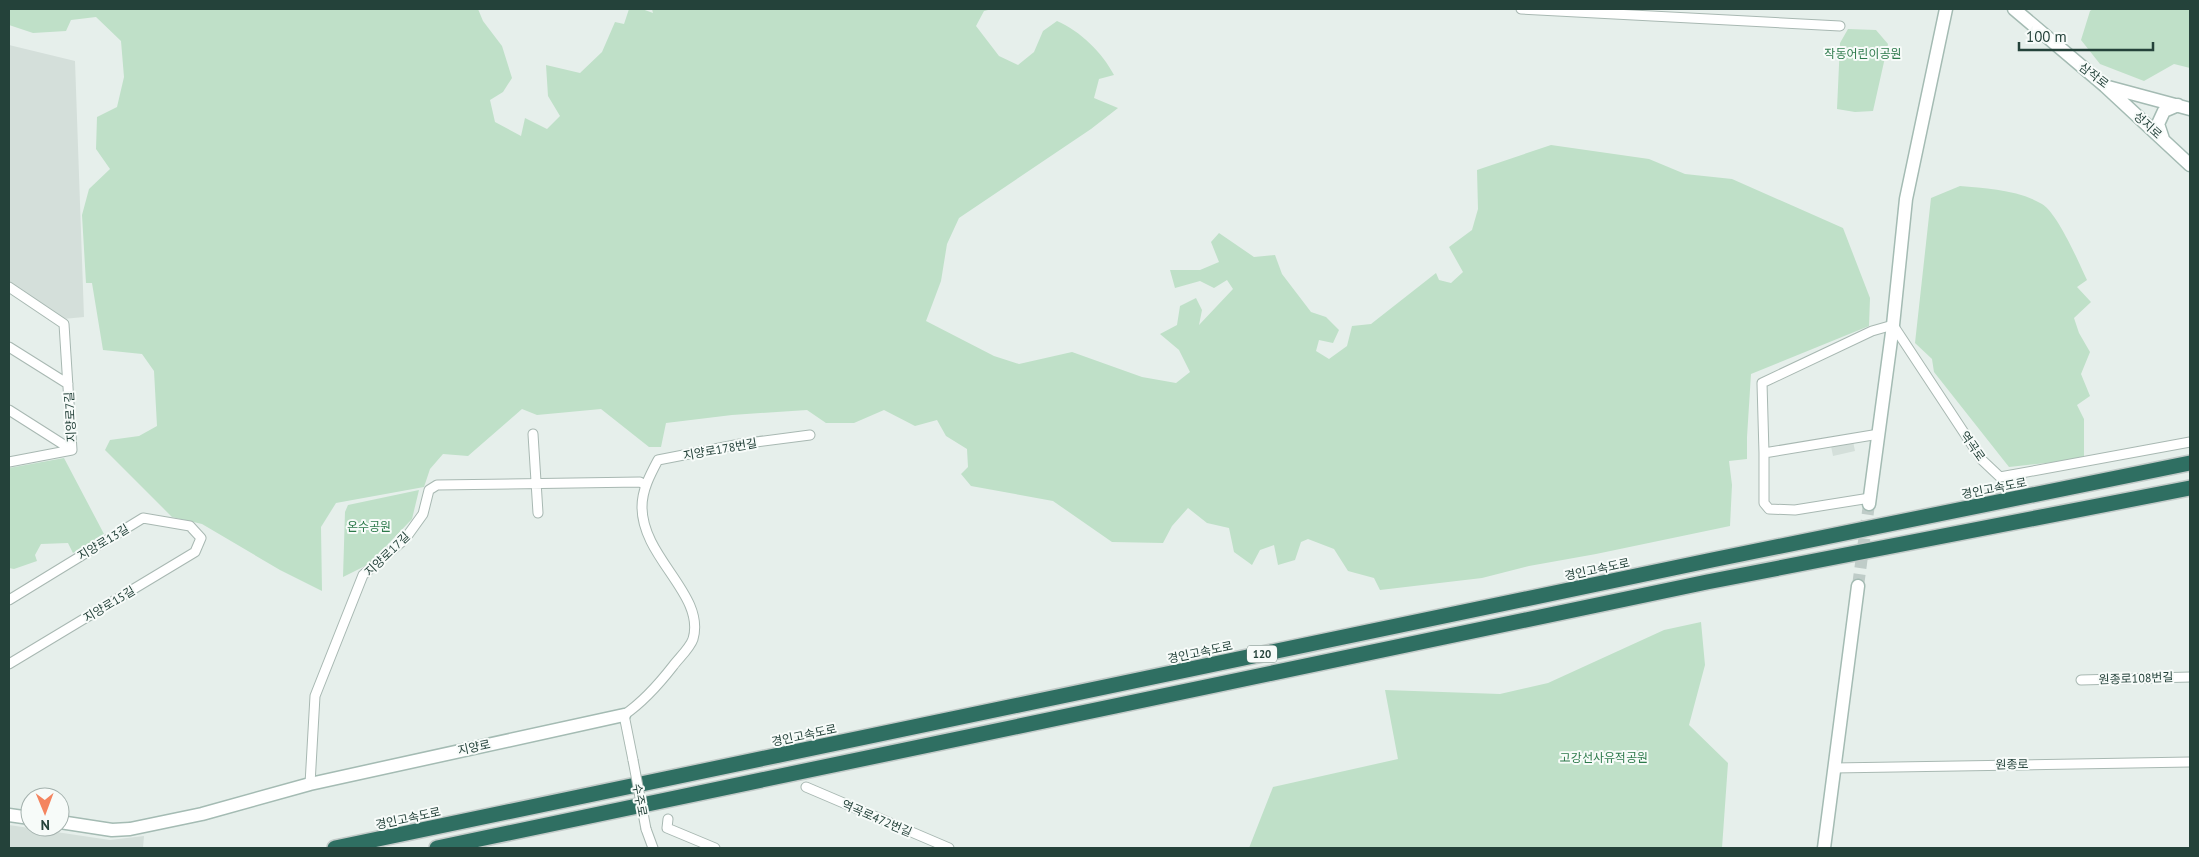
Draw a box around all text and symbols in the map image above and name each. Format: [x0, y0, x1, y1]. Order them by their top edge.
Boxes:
scale bar [2019, 20, 2153, 52]
text: 100 m [2026, 27, 2067, 46]
park label: 작동어린이공원 [1824, 46, 1902, 61]
street label: 삼작로 [2076, 59, 2112, 91]
street label: 성지로 [2131, 108, 2165, 142]
street label: 지양로7길 [61, 391, 79, 443]
street label: 역곡로 [1957, 428, 1989, 464]
street label: 지양로178번길 [682, 435, 758, 463]
street label: 경인고속도로 [1960, 474, 2028, 502]
park label: 온수공원 [347, 519, 391, 534]
street label: 지양로13길 [75, 521, 131, 563]
street label: 지양로17길 [361, 529, 413, 579]
street label: 경인고속도로 [1563, 555, 1631, 583]
street label: 지양로15길 [81, 583, 137, 625]
street label: 경인고속도로 [1166, 638, 1234, 666]
road number: 120 [1247, 646, 1277, 662]
street label: 원종로108번길 [2098, 669, 2174, 687]
street label: 경인고속도로 [770, 721, 838, 749]
street label: 지양로 [456, 736, 492, 758]
park label: 고강선사유적공원 [1560, 750, 1648, 765]
street label: 원종로 [1995, 756, 2029, 772]
street label: 수주로 [629, 782, 651, 818]
north arrow [20, 787, 70, 837]
street label: 역곡로472번길 [840, 796, 914, 840]
street label: 경인고속도로 [374, 804, 442, 832]
text: N [40, 816, 50, 834]

